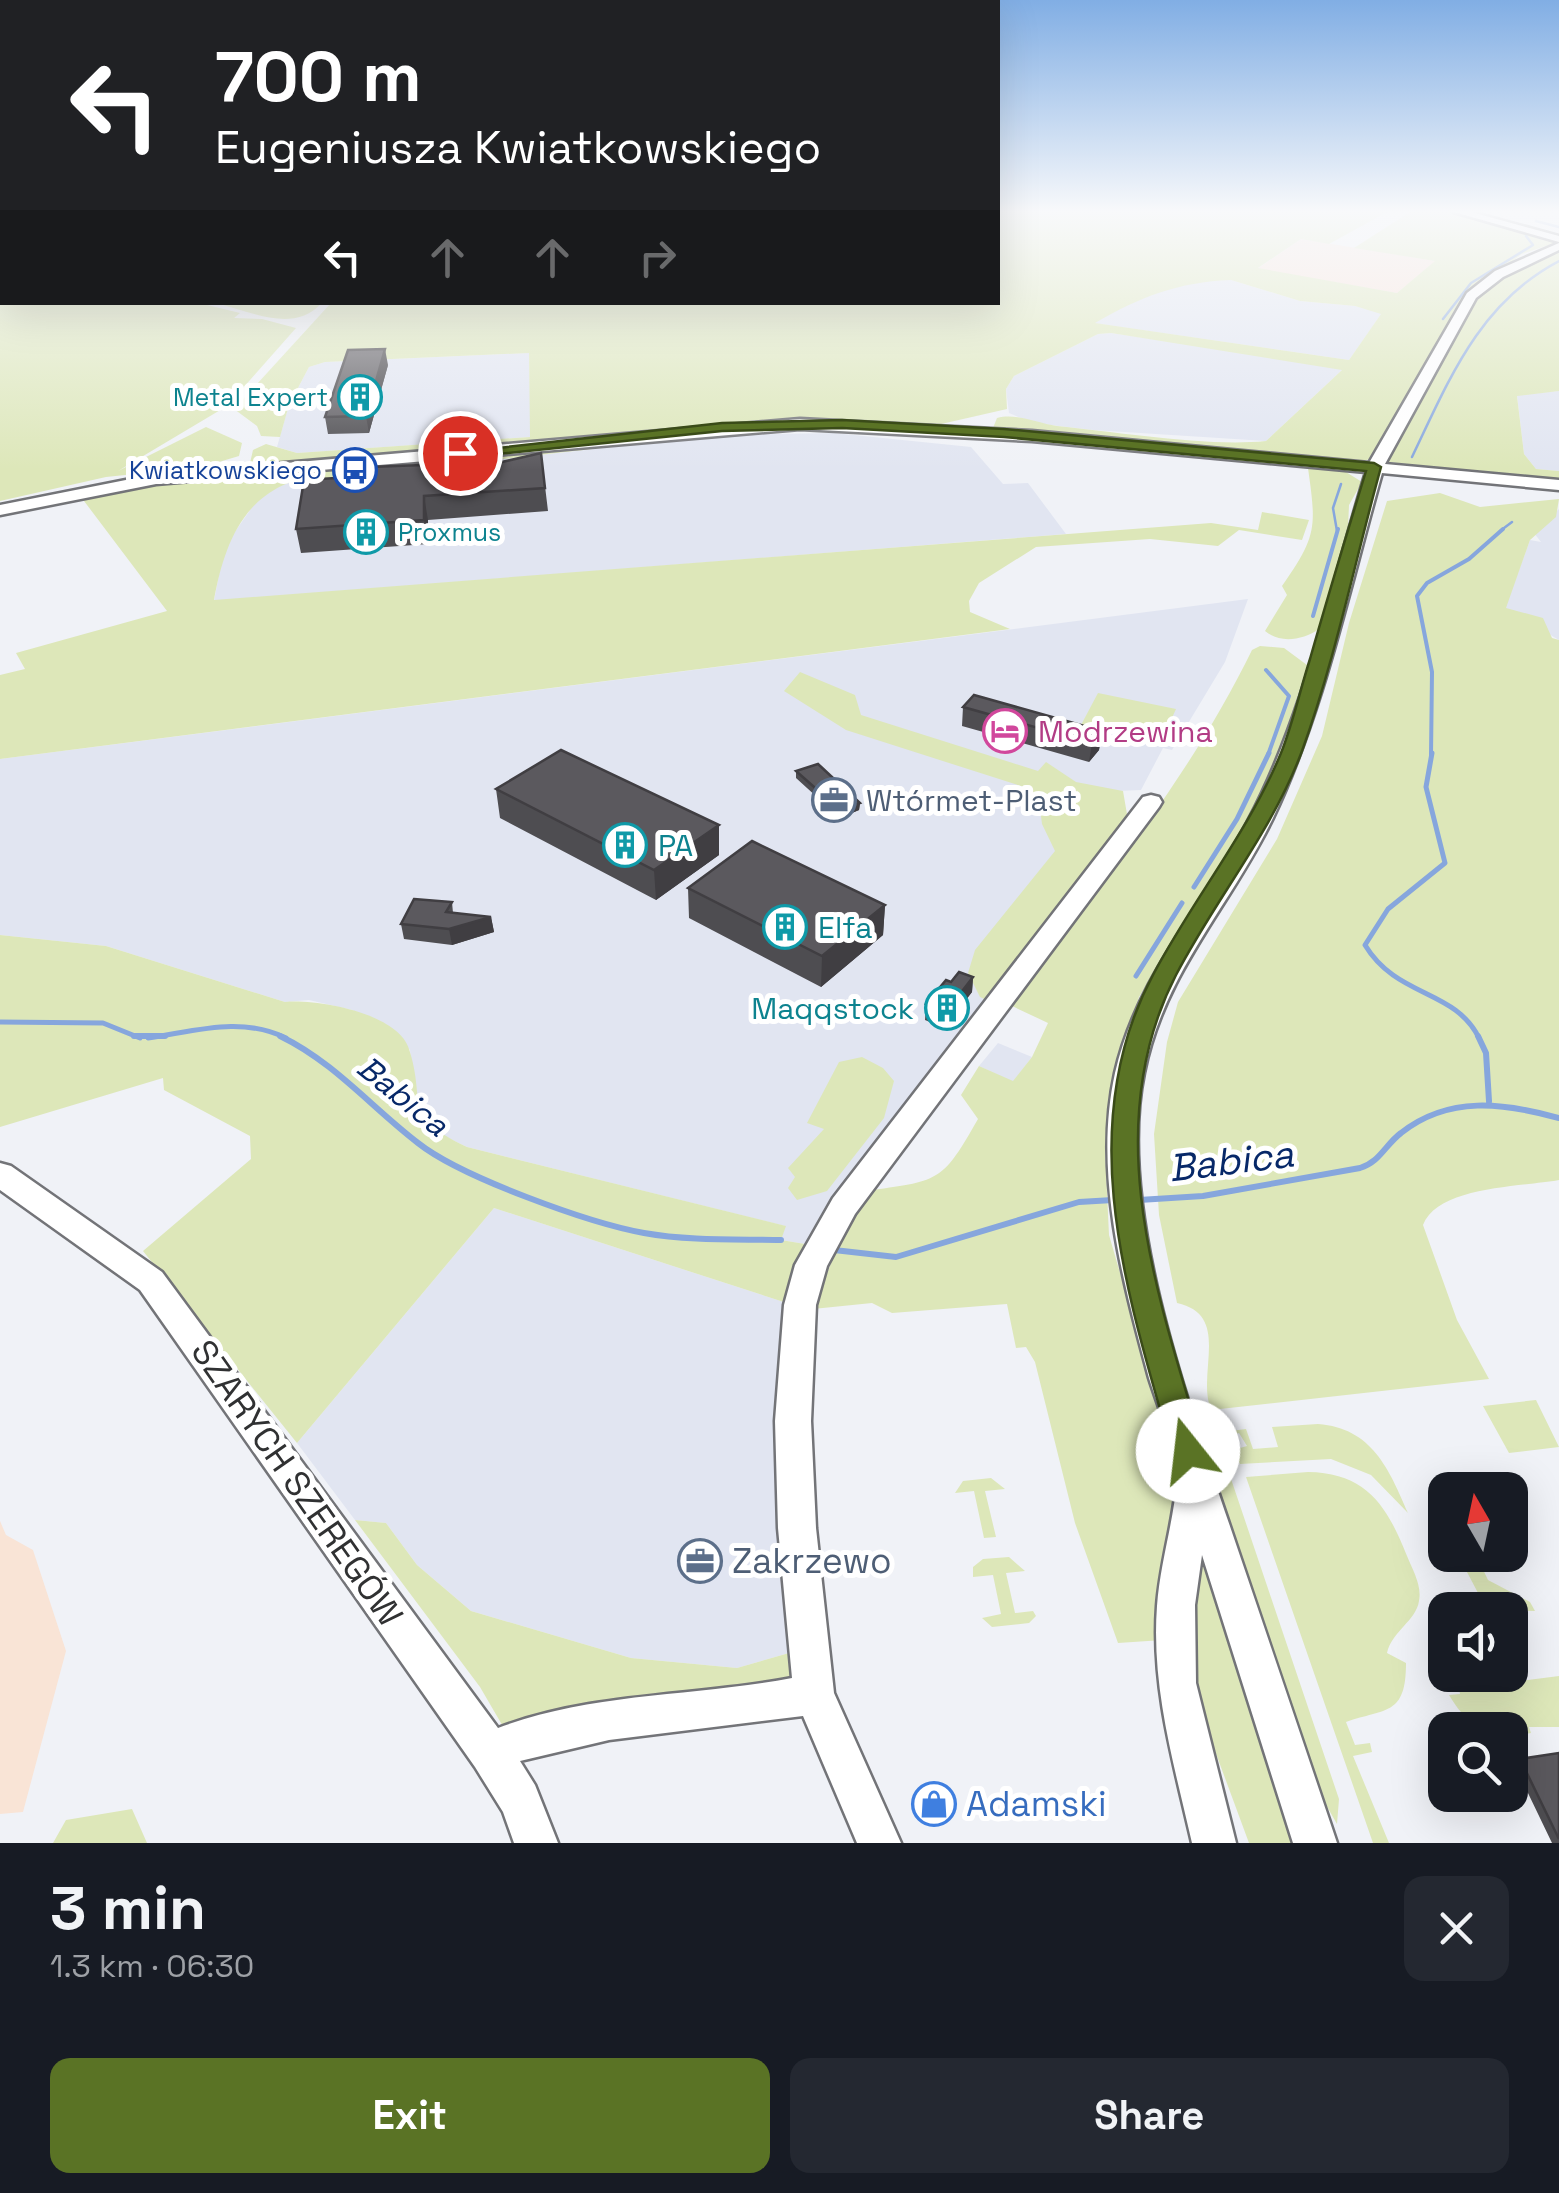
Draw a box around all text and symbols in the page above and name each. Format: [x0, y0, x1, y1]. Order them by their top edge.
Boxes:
text: 700 m [215, 32, 422, 121]
icon: left [50, 40, 180, 170]
text: Eugeniusza Kwiatkowskiego [215, 119, 821, 176]
icon: left [315, 230, 370, 285]
icon: ahead [420, 230, 475, 285]
icon: ahead [525, 230, 580, 285]
icon: right [630, 230, 685, 285]
building icon: Metal Expert [337, 374, 383, 420]
place label: Metal Expert [173, 381, 328, 413]
pin [418, 411, 503, 496]
icon: arrive [433, 426, 488, 481]
bus stop icon: Kwiatkowskiego [332, 447, 378, 493]
place label: Kwiatkowskiego [129, 454, 322, 486]
building icon: Proxmus [343, 509, 389, 555]
place label: Proxmus [398, 516, 501, 548]
hotel icon: Modrzewina [982, 708, 1028, 754]
place label: Modrzewina [1038, 712, 1213, 751]
office icon: Wtórmet-Plast [811, 777, 857, 823]
place label: Wtórmet-Plast [866, 781, 1077, 820]
building icon: PA [602, 822, 648, 868]
place label: PA [658, 826, 693, 865]
building icon: Elfa [762, 904, 808, 950]
place label: Elfa [818, 908, 872, 947]
building icon: Maqqstock [924, 985, 970, 1031]
place label: Maqqstock [751, 989, 914, 1028]
water label: Babica [349, 1047, 457, 1145]
water label: Babica [1166, 1130, 1296, 1192]
street label: SZARYCH SZEREGÓW [181, 1331, 413, 1635]
position arrow [1136, 1399, 1240, 1503]
north arrow [1428, 1472, 1528, 1572]
map controls [1428, 1472, 1528, 1812]
office icon: Zakrzewo [677, 1538, 723, 1584]
place label: Zakrzewo [732, 1539, 892, 1583]
button: sound [1428, 1592, 1528, 1692]
button: search [1428, 1712, 1528, 1812]
shop icon: Adamski [911, 1781, 957, 1827]
place label: Adamski [966, 1782, 1107, 1826]
text: 3 min [50, 1870, 206, 1947]
button: close [1404, 1876, 1509, 1981]
text: 1.3 km · 06:30 [50, 1946, 254, 1986]
button: Exit [50, 2058, 770, 2173]
button: Share [790, 2058, 1509, 2173]

